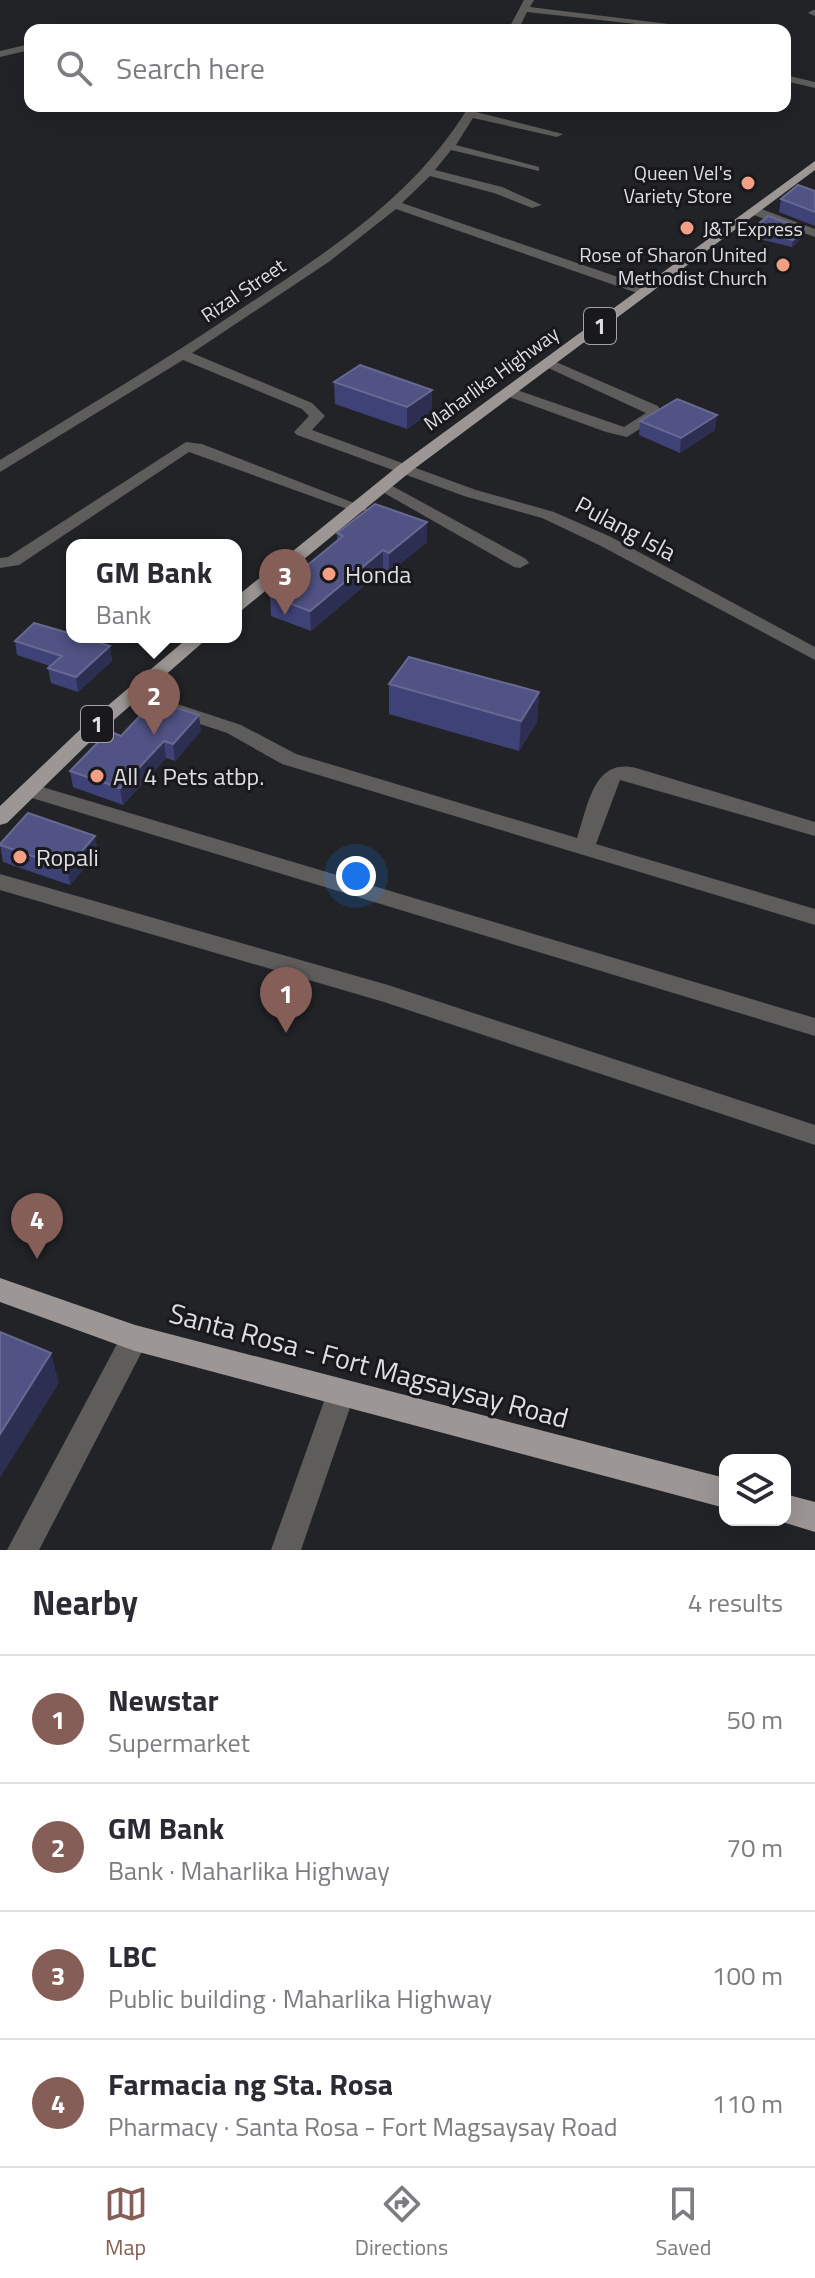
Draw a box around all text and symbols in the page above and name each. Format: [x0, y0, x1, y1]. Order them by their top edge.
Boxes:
search box [24, 24, 791, 112]
text: Search here [116, 45, 265, 91]
icon: search [52, 46, 96, 90]
place label: Queen Vel's Variety Store [623, 157, 732, 211]
marker: Queen Vel's Variety Store [739, 174, 757, 192]
place label: J&T Express [703, 213, 803, 244]
marker: J&T Express [678, 219, 696, 237]
place label: Rose of Sharon United Methodist Church [579, 239, 767, 293]
street label: Rizal Street [194, 250, 292, 330]
marker: Rose of Sharon United Methodist Church [774, 256, 792, 274]
road number: 1 [584, 308, 616, 344]
street label: Maharlika Highway [417, 318, 565, 438]
street label: Pulang Isla [569, 486, 683, 570]
popup [66, 539, 242, 643]
text: GM Bank [96, 549, 212, 595]
pin: 3 [259, 549, 311, 615]
place label: Honda [345, 556, 411, 592]
marker: Honda [320, 565, 338, 583]
text: Bank [96, 595, 151, 634]
pin: 2 [128, 669, 180, 735]
road number: 1 [81, 706, 113, 742]
place label: All 4 Pets atbp. [113, 758, 264, 794]
marker: All 4 Pets atbp. [88, 767, 106, 785]
place label: Ropali [36, 839, 99, 875]
marker: Ropali [11, 848, 29, 866]
your location [336, 856, 376, 896]
pin: 1 [260, 967, 312, 1033]
pin: 4 [11, 1193, 63, 1259]
street label: Santa Rosa - Fort Magsaysay Road [165, 1291, 573, 1439]
map controls [719, 1454, 791, 1526]
button: layers [719, 1454, 791, 1526]
text: Nearby [32, 1576, 138, 1628]
text: 4 results [688, 1583, 783, 1622]
text: Newstar [108, 1677, 219, 1723]
text: 1 [51, 1700, 65, 1739]
text: 50 m [726, 1700, 783, 1739]
text: Supermarket [108, 1723, 250, 1762]
text: GM Bank [108, 1805, 224, 1851]
text: 2 [51, 1828, 65, 1867]
text: 70 m [726, 1828, 783, 1867]
text: Bank · Maharlika Highway [108, 1851, 390, 1890]
text: LBC [108, 1933, 157, 1979]
text: 3 [51, 1956, 65, 1995]
text: 100 m [712, 1956, 783, 1995]
text: Public building · Maharlika Highway [108, 1979, 492, 2018]
text: Farmacia ng Sta. Rosa [108, 2061, 393, 2107]
text: 4 [51, 2084, 65, 2123]
text: 110 m [712, 2084, 783, 2123]
text: Pharmacy · Santa Rosa - Fort Magsaysay Road [108, 2107, 617, 2146]
tab: Map [104, 2182, 148, 2264]
tab: Directions [355, 2182, 448, 2264]
tab: Saved [655, 2182, 711, 2264]

